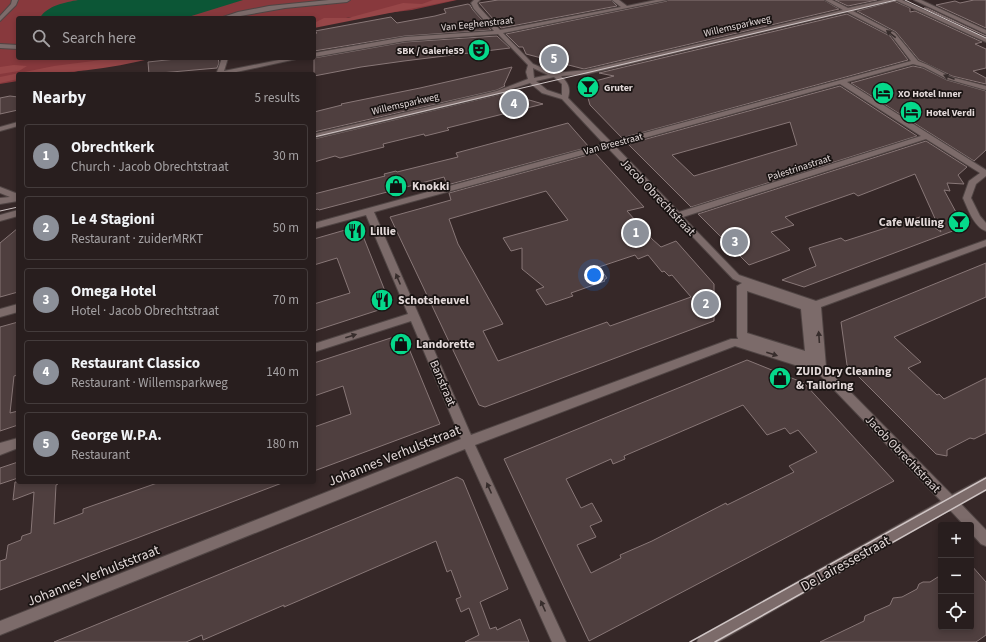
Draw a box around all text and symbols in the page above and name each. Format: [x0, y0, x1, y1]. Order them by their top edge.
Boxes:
street label: Willemsparkweg [702, 11, 772, 41]
street label: Van Eeghenstraat [440, 13, 514, 35]
search box [16, 16, 316, 60]
icon: search [30, 27, 52, 49]
text: Search here [62, 28, 136, 49]
one-way arrow [885, 30, 896, 39]
theatre icon: SBK / Galerie59 [466, 37, 492, 63]
place label: SBK / Galerie59 [397, 44, 464, 58]
pin: 5 [541, 44, 567, 74]
bar icon: Gruter [575, 74, 601, 100]
one-way arrow [942, 74, 954, 80]
hotel icon: XO Hotel Inner [870, 80, 896, 106]
place label: Gruter [604, 81, 633, 95]
text: Nearby [32, 86, 86, 110]
place label: XO Hotel Inner [898, 87, 962, 101]
text: 5 results [255, 89, 300, 107]
street label: Willemsparkweg [370, 89, 440, 119]
pin: 4 [501, 89, 527, 119]
hotel icon: Hotel Verdi [898, 99, 924, 125]
place label: Hotel Verdi [926, 106, 975, 120]
street label: Van Breestraat [582, 129, 645, 159]
text: Obrechtkerk [71, 137, 155, 158]
text: 1 [43, 147, 49, 165]
text: 30 m [273, 147, 299, 165]
street label: Palestrinastraat [766, 151, 833, 185]
street label: Jacob Obrechtstraat [616, 155, 699, 240]
text: Church · Jacob Obrechtstraat [71, 158, 229, 176]
shop icon: Knokki [383, 173, 409, 199]
place label: Knokki [412, 178, 449, 195]
text: Le 4 Stagioni [71, 209, 155, 230]
bar icon: Cafe Welling [946, 209, 972, 235]
place label: Cafe Welling [879, 214, 945, 231]
restaurant icon: Lillie [342, 218, 368, 244]
pin: 1 [623, 218, 649, 248]
text: 2 [43, 219, 49, 237]
text: 50 m [273, 219, 299, 237]
place label: Lillie [370, 223, 396, 240]
pin: 3 [722, 227, 748, 257]
text: Restaurant · zuiderMRKT [71, 230, 203, 248]
your location [584, 265, 604, 285]
one-way arrow [395, 273, 401, 285]
text: Omega Hotel [71, 281, 156, 302]
restaurant icon: Schotsheuvel [369, 287, 395, 313]
pin: 2 [693, 289, 719, 319]
text: 3 [43, 291, 49, 309]
text: 70 m [273, 291, 299, 309]
place label: Schotsheuvel [398, 292, 470, 309]
text: Hotel · Jacob Obrechtstraat [71, 302, 219, 320]
shop icon: Landorette [388, 331, 414, 357]
one-way arrow [815, 331, 822, 343]
one-way arrow [345, 333, 357, 339]
place label: Landorette [416, 336, 475, 353]
one-way arrow [767, 351, 779, 357]
text: Restaurant Classico [71, 353, 200, 374]
street label: Banstraat [425, 358, 460, 409]
text: 4 [43, 363, 49, 381]
text: 140 m [266, 363, 299, 381]
place label: ZUID Dry Cleaning & Tailoring [796, 363, 892, 394]
shop icon: ZUID Dry Cleaning & Tailoring [767, 365, 793, 391]
text: Restaurant · Willemsparkweg [71, 374, 228, 392]
street label: Jacob Obrechtstraat [861, 412, 944, 497]
street label: Johannes Verhulststraat [325, 420, 464, 492]
text: George W.P.A. [71, 425, 162, 446]
text: 5 [43, 435, 49, 453]
text: 180 m [266, 435, 299, 453]
text: Restaurant [71, 446, 130, 464]
one-way arrow [486, 482, 492, 494]
map controls [938, 522, 974, 630]
button: + [938, 522, 974, 558]
street label: De Lairessestraat [797, 531, 894, 597]
street label: Johannes Verhulststraat [24, 540, 163, 612]
button: − [938, 558, 974, 594]
button: locate [938, 594, 974, 630]
one-way arrow [540, 601, 546, 612]

